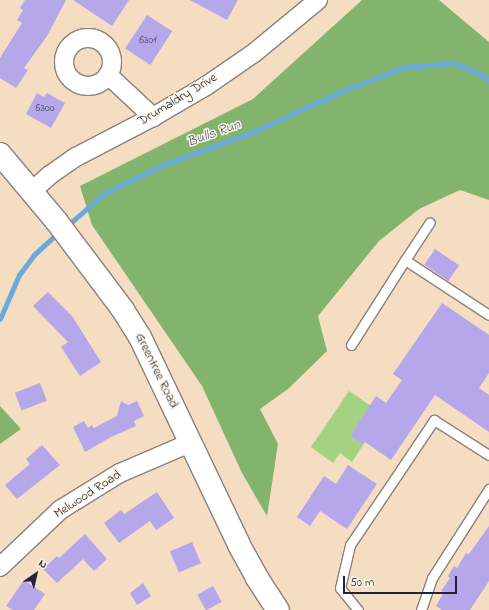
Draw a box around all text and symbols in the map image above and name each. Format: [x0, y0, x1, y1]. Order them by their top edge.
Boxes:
house number: 6301 [139, 33, 157, 47]
street label: Drumaldry Drive [136, 70, 220, 130]
house number: 6300 [36, 101, 54, 115]
water label: Bulls Run [185, 117, 243, 151]
street label: Greentree Road [131, 331, 181, 411]
street label: Melwood Road [52, 468, 124, 522]
north arrow [16, 554, 56, 594]
text: N [35, 555, 50, 573]
scale bar [345, 568, 459, 594]
text: 50 m [350, 574, 374, 592]

